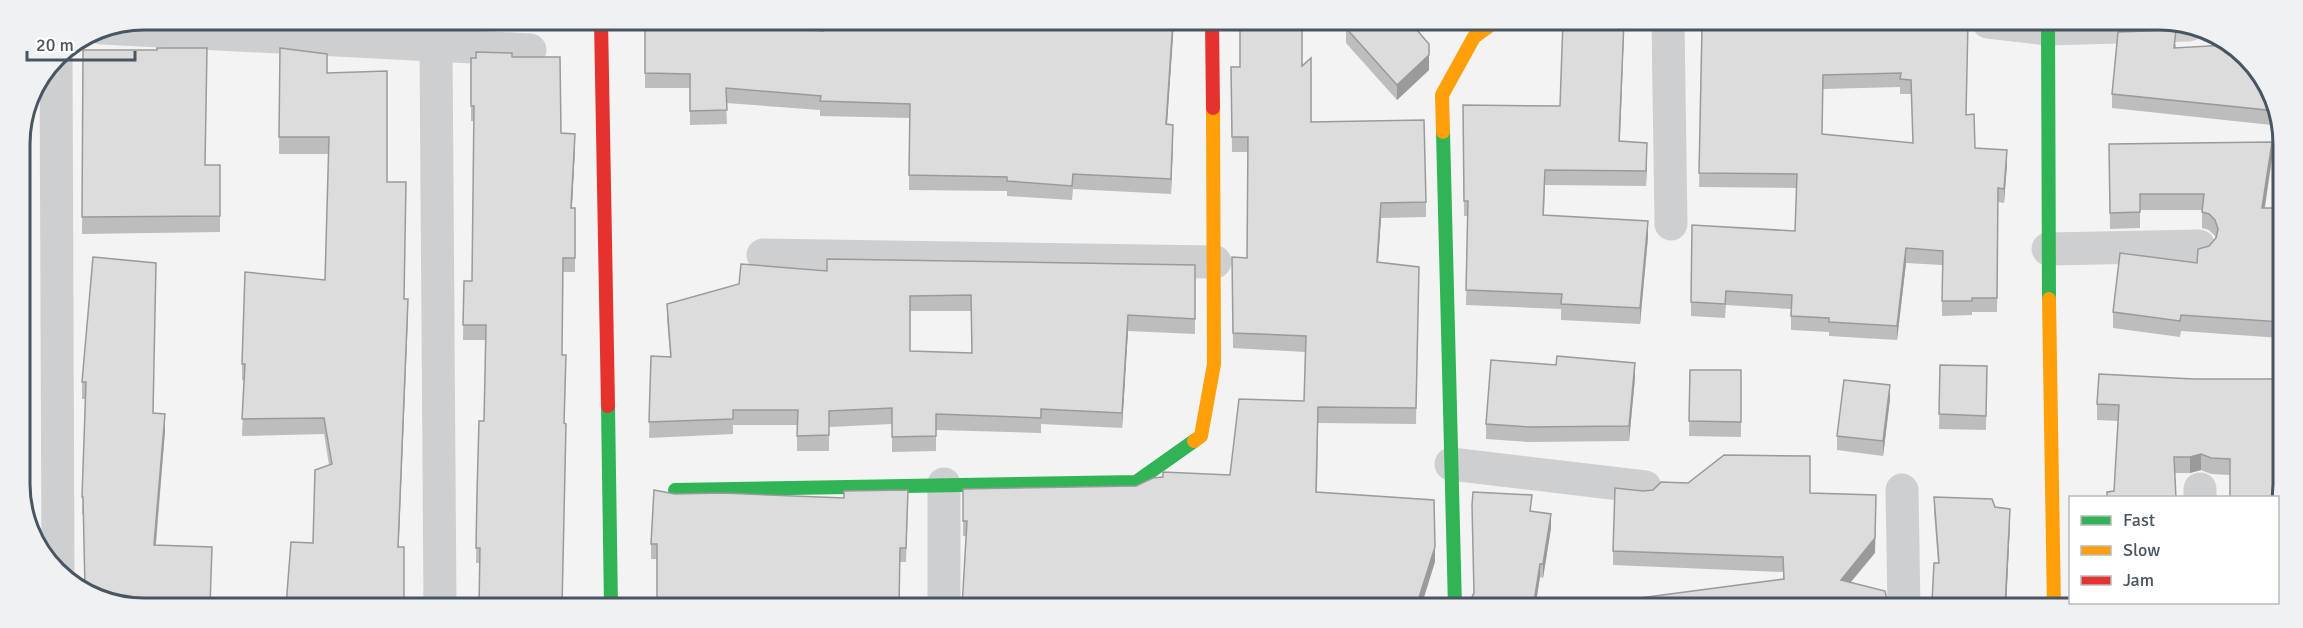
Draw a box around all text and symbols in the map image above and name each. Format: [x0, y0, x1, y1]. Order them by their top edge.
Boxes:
scale bar [27, 24, 135, 62]
text: 20 m [36, 34, 74, 56]
legend [2069, 496, 2279, 604]
text: Fast [2123, 509, 2155, 531]
text: Slow [2123, 539, 2160, 561]
text: Jam [2123, 569, 2154, 591]

